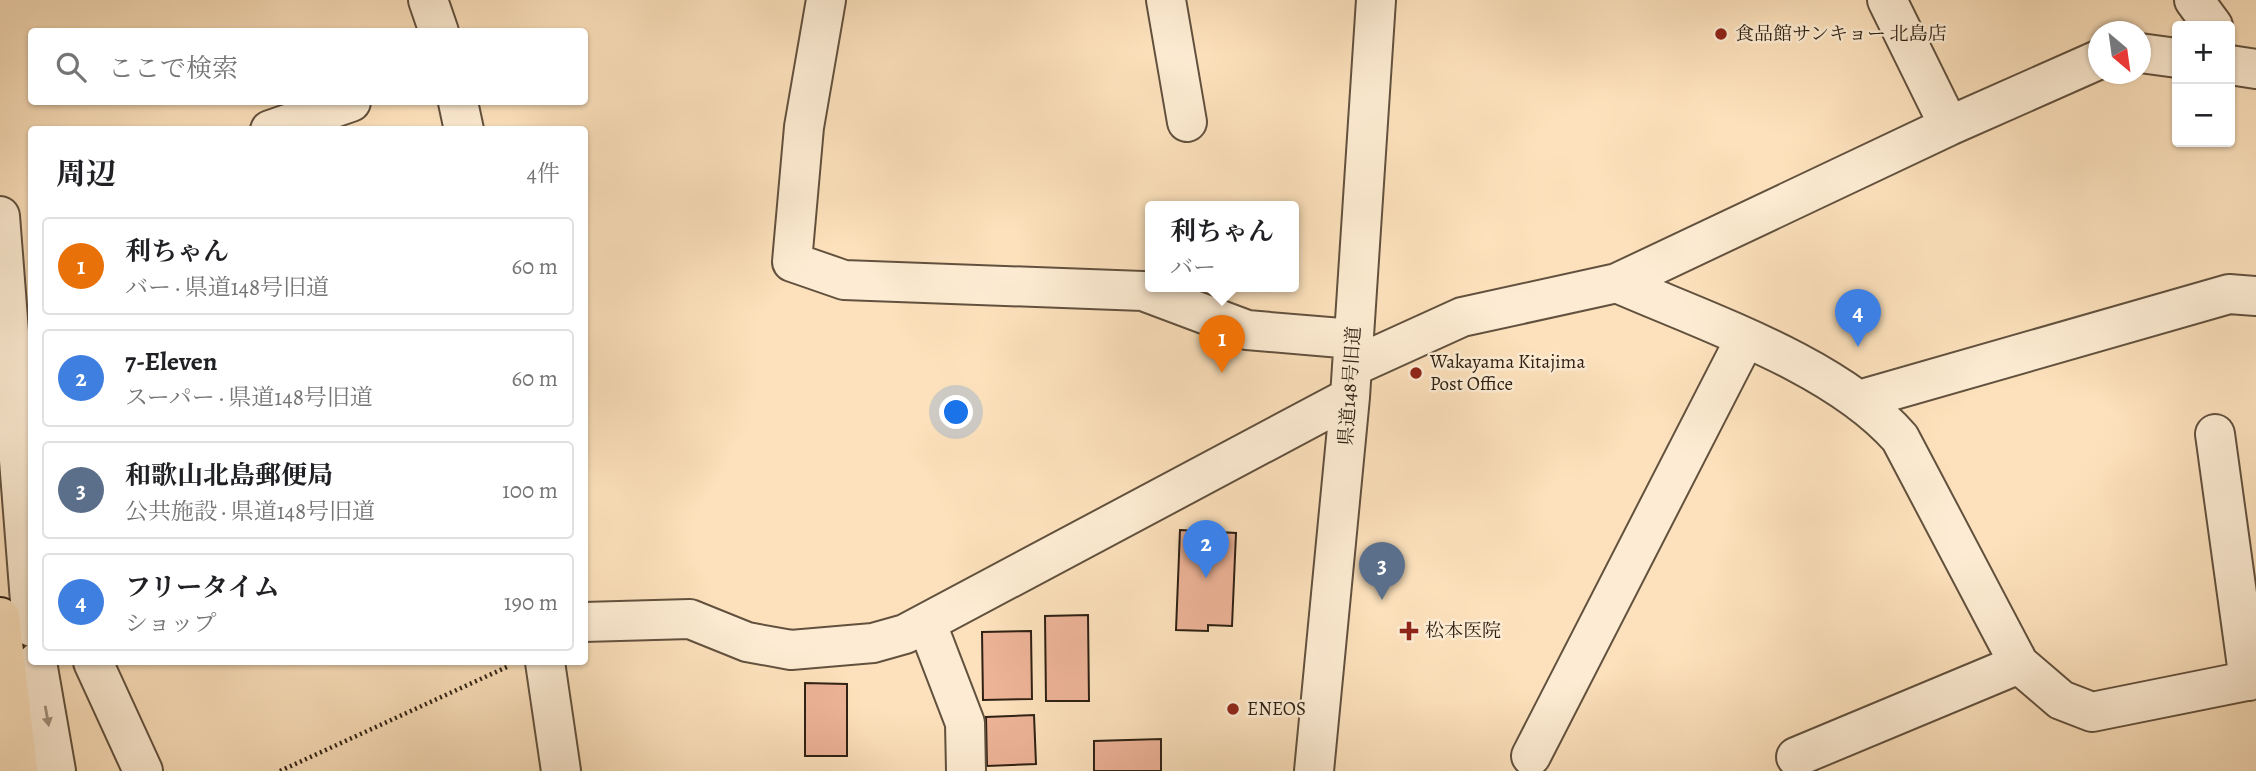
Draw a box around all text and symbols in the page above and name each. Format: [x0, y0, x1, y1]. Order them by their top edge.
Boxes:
place label: 食品館サンキョー 北島店 [1735, 21, 1947, 47]
north arrow [2088, 21, 2151, 84]
map controls [2172, 21, 2235, 147]
button: + [2172, 21, 2235, 84]
marker: 食品館サンキョー 北島店 [1713, 26, 1729, 42]
search box [28, 28, 588, 105]
icon: search [52, 48, 90, 86]
text: ここで検索 [108, 51, 238, 86]
button: − [2172, 84, 2235, 147]
text: 周辺 [56, 154, 116, 194]
text: 4件 [527, 158, 560, 189]
popup [1145, 201, 1299, 292]
text: 利ちゃん [1170, 214, 1274, 249]
text: 利ちゃん [125, 234, 229, 269]
text: 1 [77, 251, 85, 282]
text: 60 m [511, 251, 558, 282]
text: バー [1170, 252, 1216, 283]
text: バー · 県道148号旧道 [125, 272, 329, 303]
pin: 4 [1835, 289, 1881, 347]
pin: 1 [1199, 315, 1245, 373]
street label: 県道148号旧道 [1333, 326, 1367, 446]
text: 7-Eleven [125, 344, 217, 379]
place label: Wakayama Kitajima Post Office [1429, 349, 1585, 397]
text: 2 [75, 363, 87, 394]
text: 60 m [511, 363, 558, 394]
marker: Wakayama Kitajima Post Office [1408, 365, 1424, 381]
text: スーパー · 県道148号旧道 [125, 382, 373, 413]
your location [939, 395, 973, 429]
text: 和歌山北島郵便局 [125, 458, 333, 493]
text: 3 [76, 475, 86, 506]
text: 100 m [502, 475, 558, 506]
text: 公共施設 · 県道148号旧道 [125, 496, 375, 527]
pin: 2 [1183, 520, 1229, 578]
pin: 3 [1359, 542, 1405, 600]
text: フリータイム [125, 570, 279, 605]
text: 4 [76, 587, 86, 618]
text: 190 m [504, 587, 558, 618]
text: ショップ [125, 608, 217, 639]
place label: 松本医院 [1425, 618, 1501, 644]
marker: 松本医院 [1399, 621, 1419, 641]
place label: ENEOS [1247, 696, 1306, 722]
marker: ENEOS [1225, 701, 1241, 717]
one-way arrow [42, 705, 53, 727]

